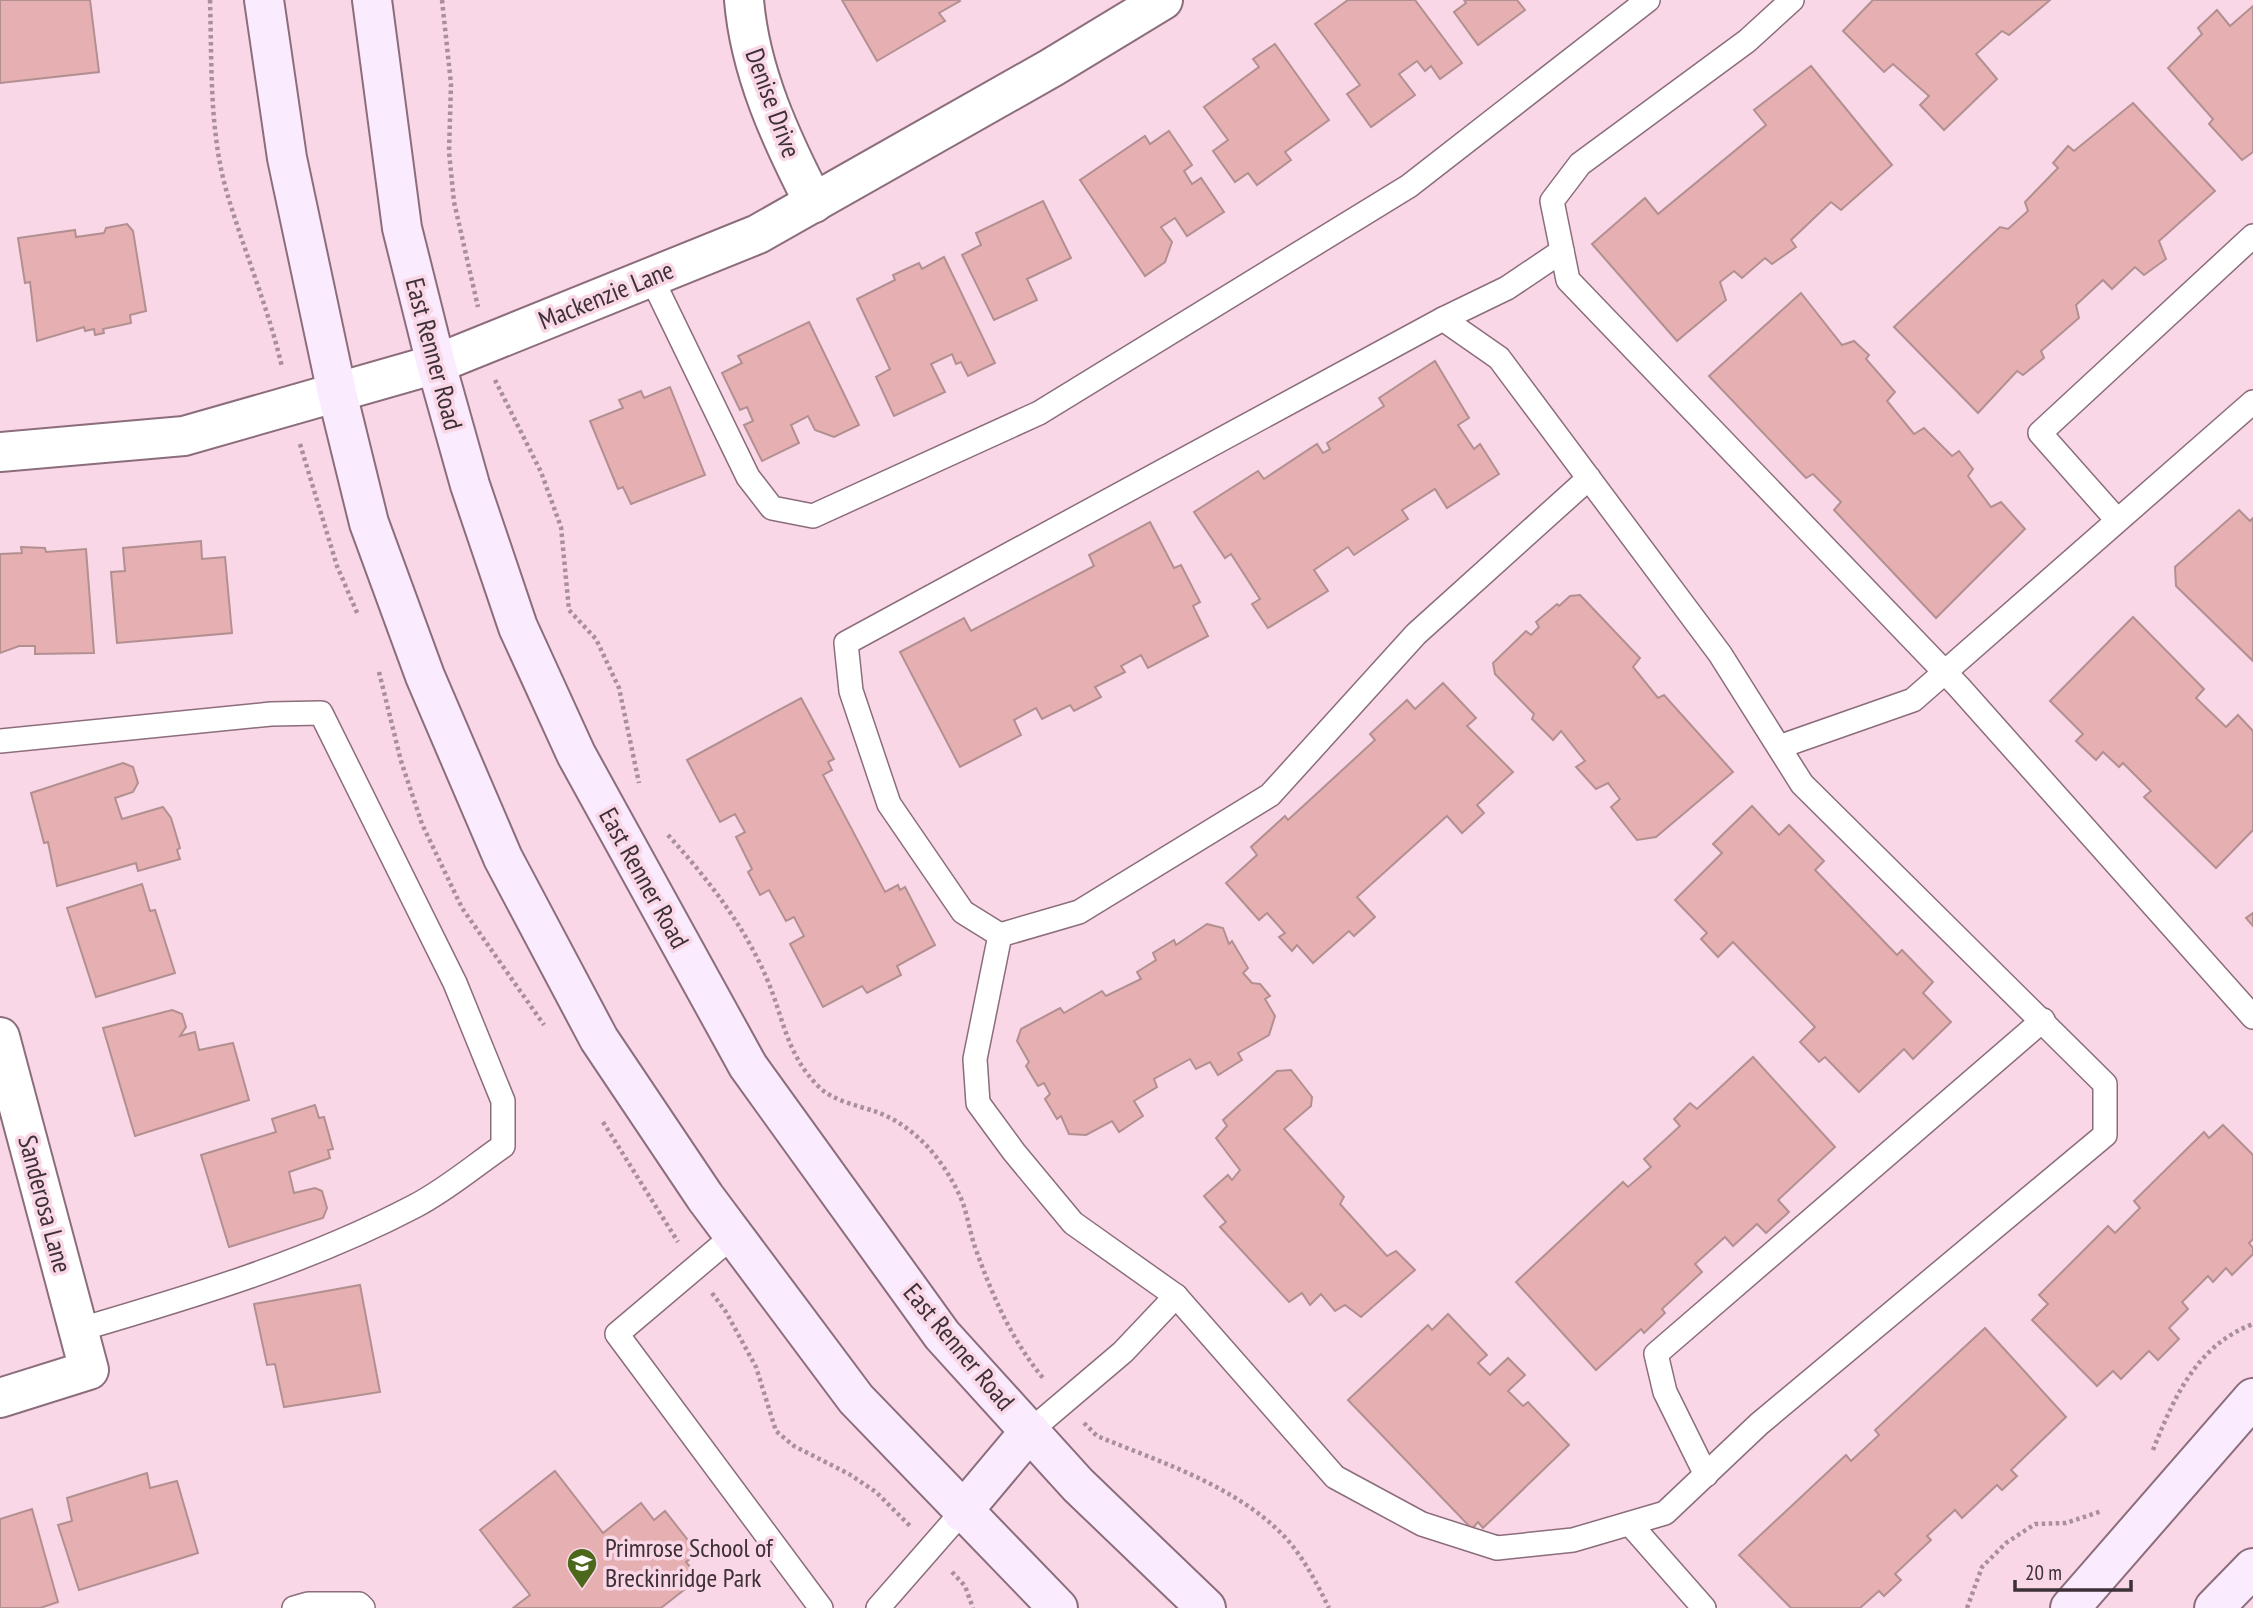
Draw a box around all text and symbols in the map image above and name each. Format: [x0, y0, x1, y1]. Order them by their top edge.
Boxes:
street label: Denise Drive [739, 44, 808, 162]
street label: Mackenzie Lane [534, 253, 678, 337]
street label: East Renner Road [398, 274, 471, 433]
street label: East Renner Road [592, 802, 697, 954]
street label: Sanderosa Lane [11, 1132, 80, 1276]
street label: East Renner Road [897, 1276, 1022, 1417]
place label: Primrose School of Breckinridge Park [605, 1531, 774, 1594]
school or university icon: Primrose School of Breckinridge Park [565, 1546, 599, 1590]
scale bar [2015, 1548, 2130, 1592]
text: 20 m [2025, 1559, 2062, 1586]

